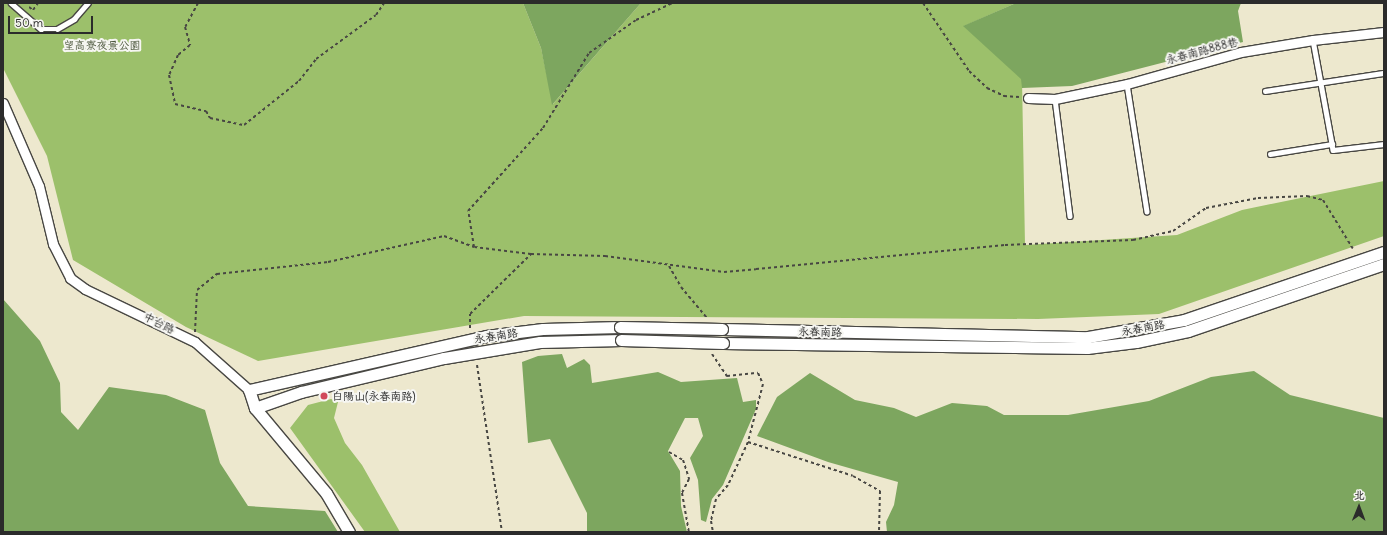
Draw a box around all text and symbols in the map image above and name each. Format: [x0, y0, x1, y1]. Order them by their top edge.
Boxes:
scale bar [10, 8, 95, 34]
text: 50 m [15, 15, 43, 30]
street label: 永春南路888巷 [1165, 35, 1239, 67]
park label: 望高寮夜景公園 [64, 38, 140, 52]
street label: 中台路 [141, 310, 177, 336]
street label: 永春南路 [1120, 318, 1166, 338]
street label: 永春南路 [798, 325, 842, 339]
street label: 永春南路 [473, 326, 519, 346]
place label: 白陽山(永春南路) [332, 389, 416, 403]
marker: 白陽山(永春南路) [319, 391, 329, 401]
north arrow [1339, 487, 1379, 527]
text: 北 [1354, 488, 1365, 502]

